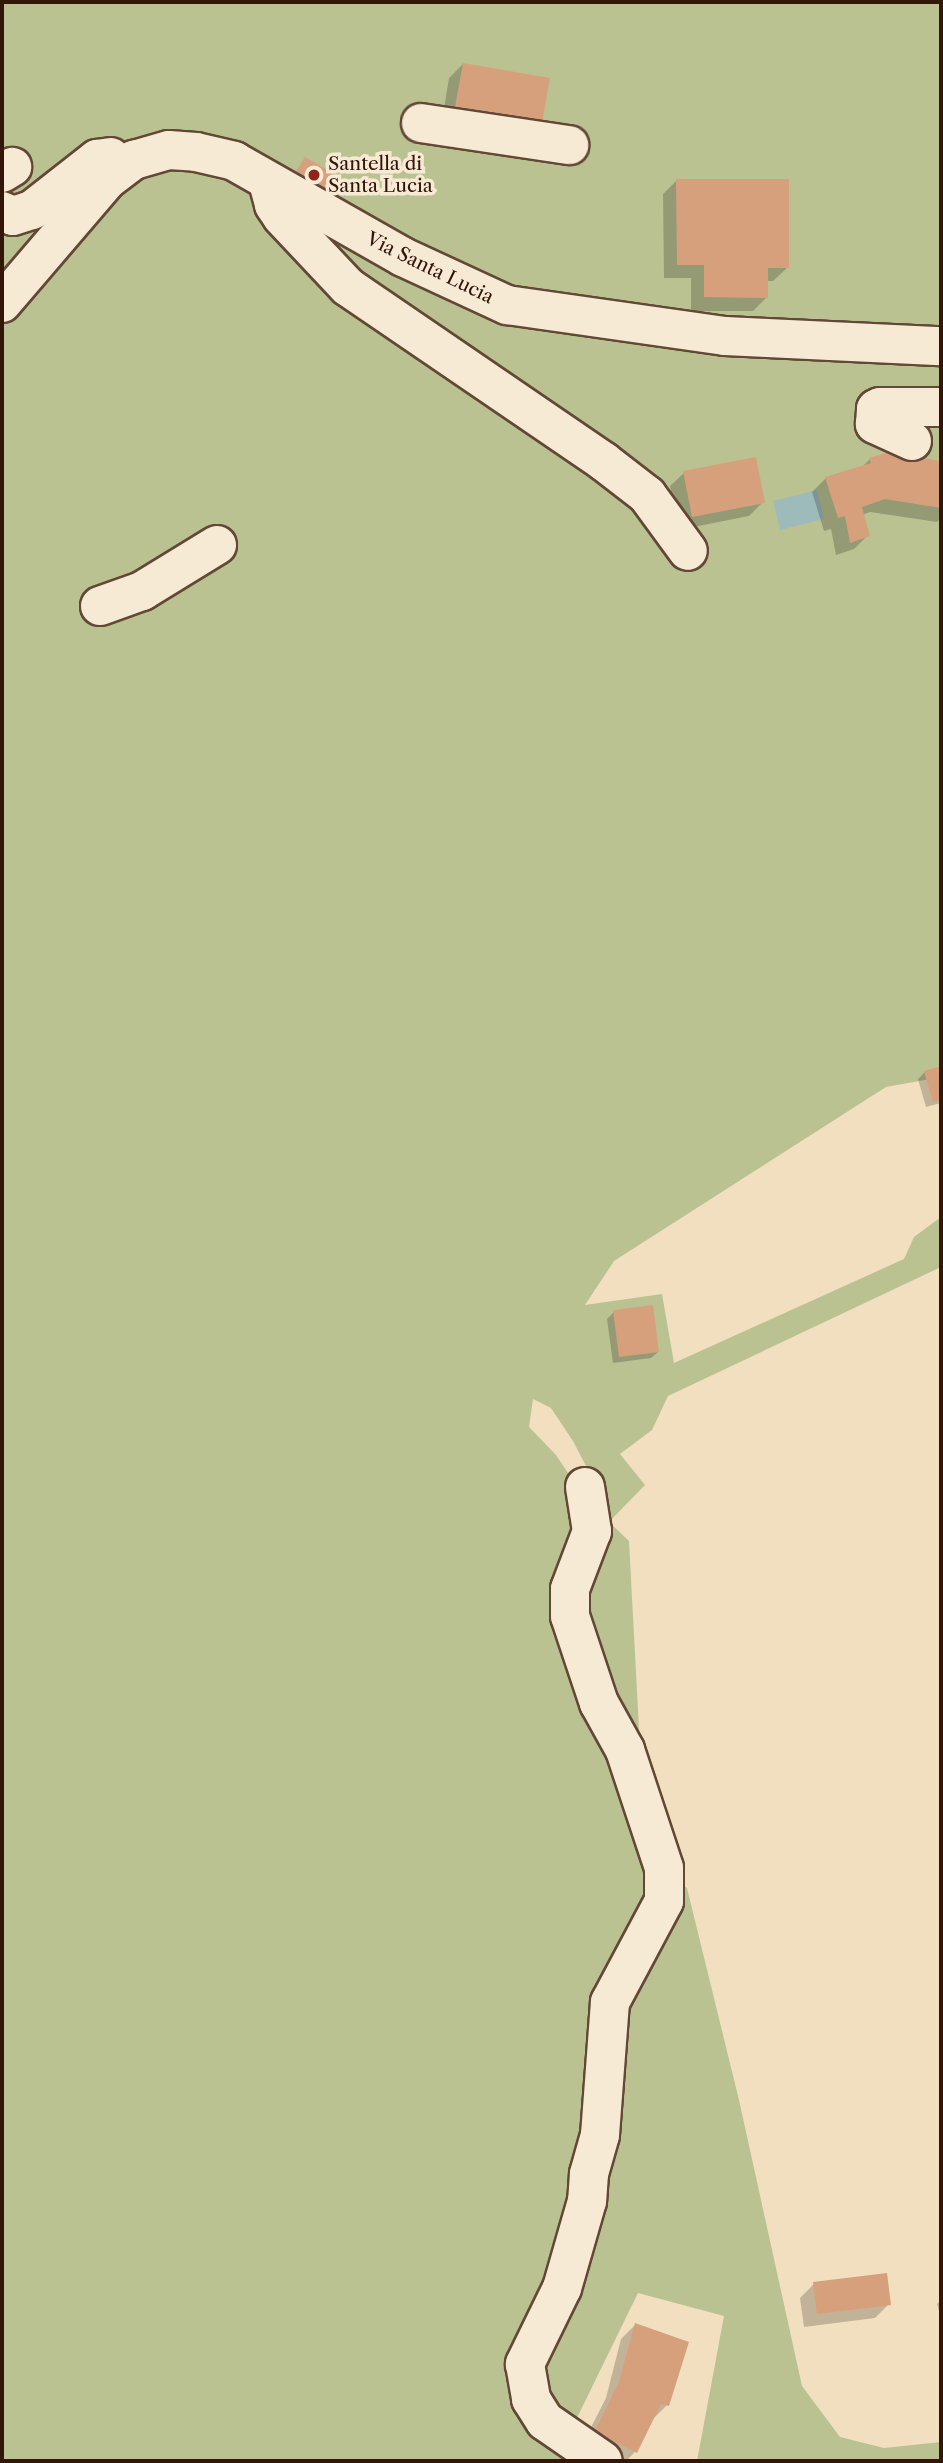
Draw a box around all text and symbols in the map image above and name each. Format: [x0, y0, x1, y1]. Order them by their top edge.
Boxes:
place label: Santella di Santa Lucia [328, 153, 433, 197]
marker: Santella di Santa Lucia [306, 167, 322, 183]
street label: Via Santa Lucia [362, 227, 498, 309]

